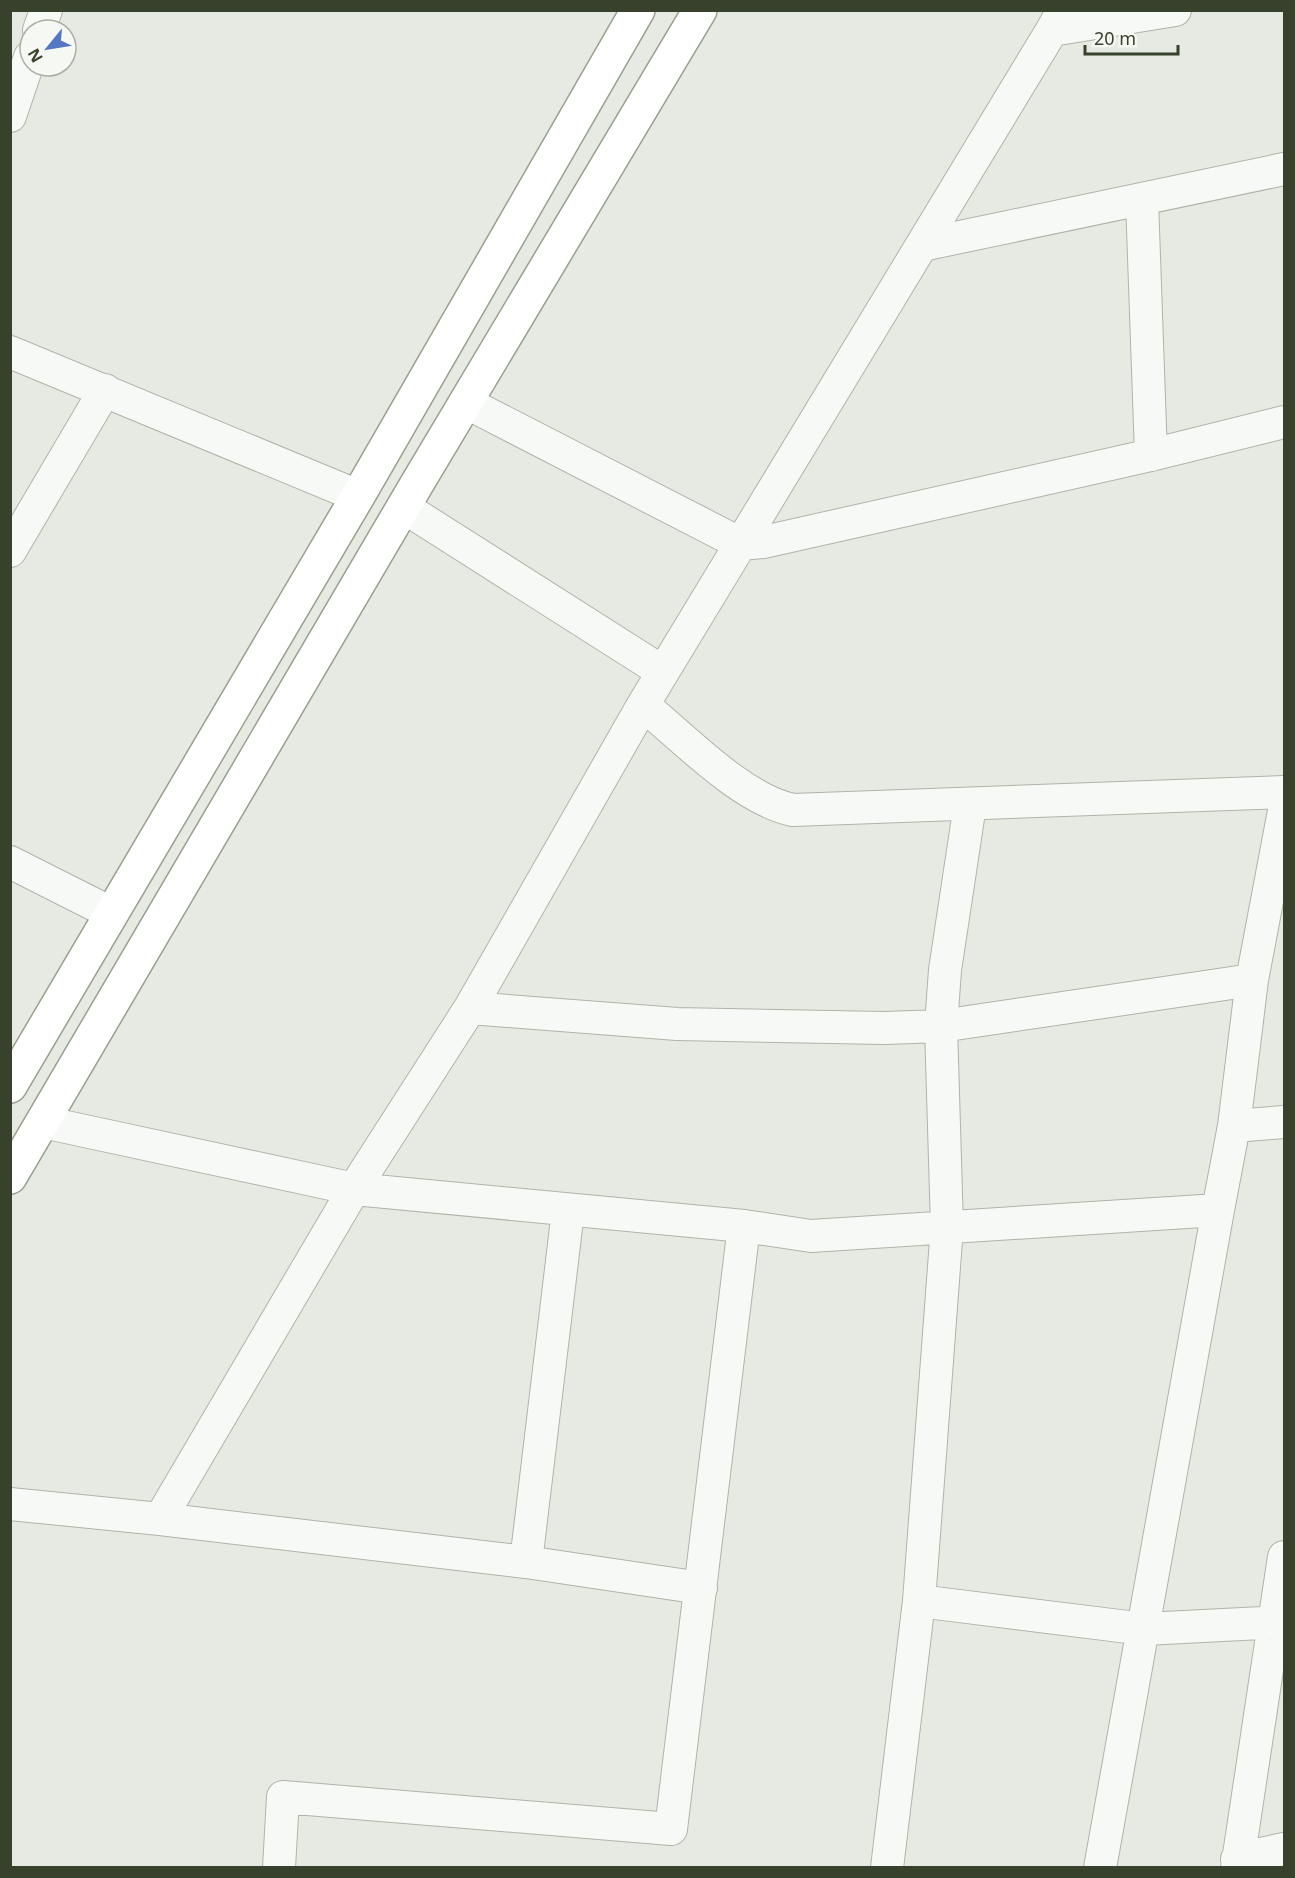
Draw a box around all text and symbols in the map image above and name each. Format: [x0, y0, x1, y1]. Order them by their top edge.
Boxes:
north arrow [18, 18, 78, 78]
scale bar [1085, 18, 1178, 56]
text: 20 m [1094, 26, 1136, 50]
text: N [22, 44, 48, 67]

